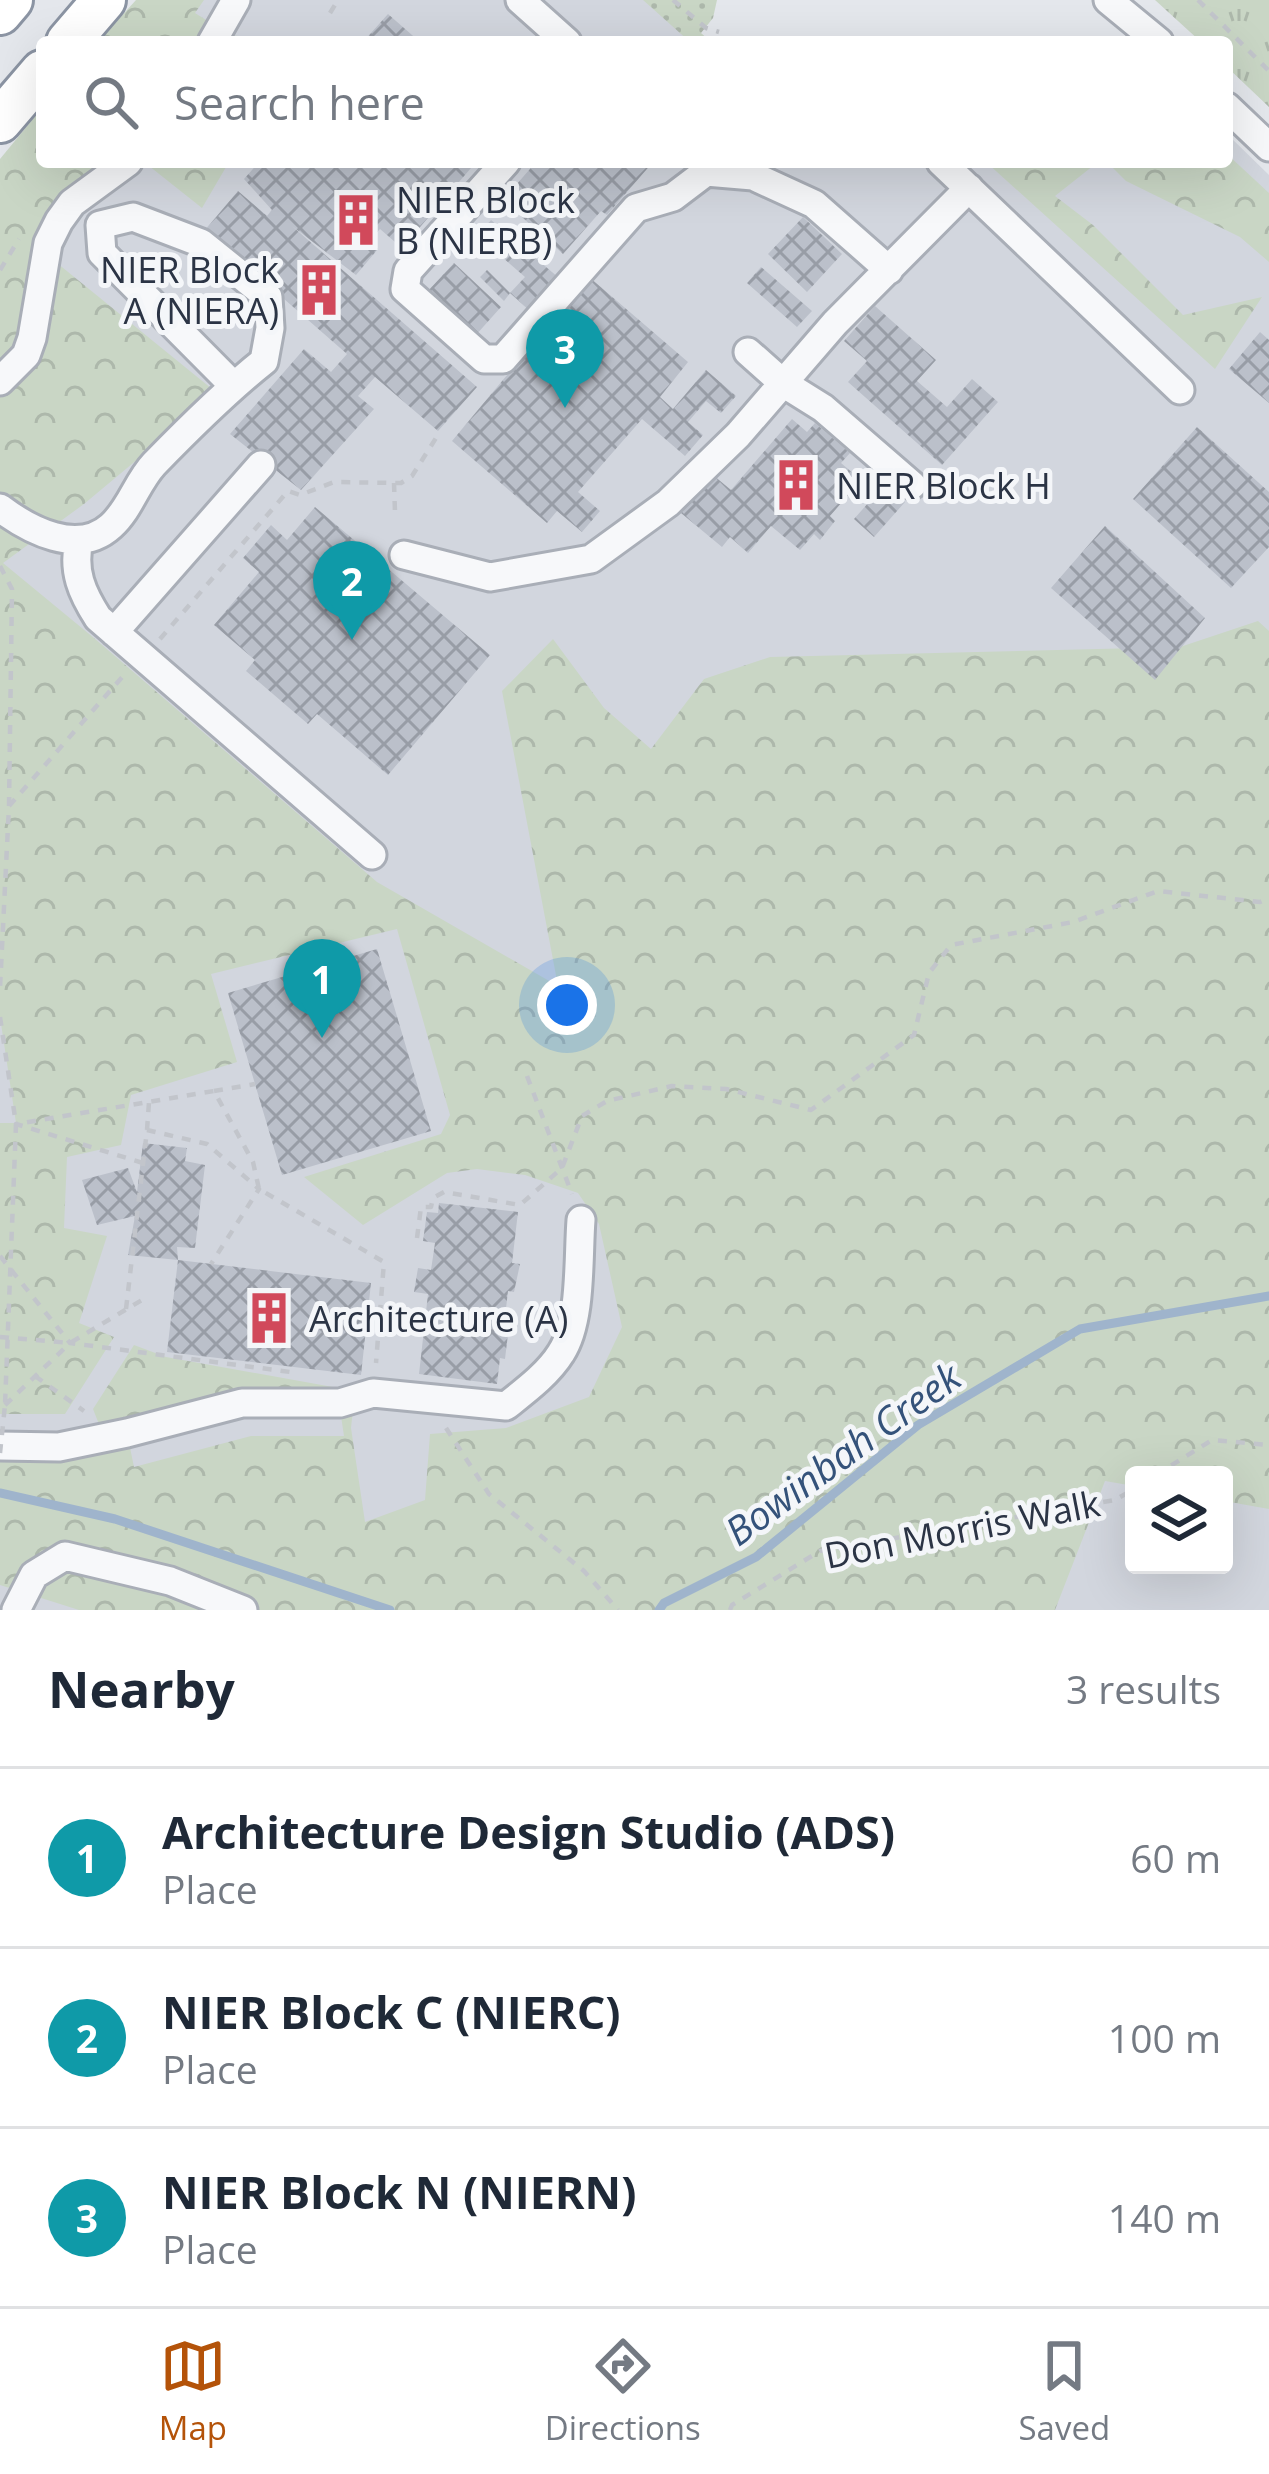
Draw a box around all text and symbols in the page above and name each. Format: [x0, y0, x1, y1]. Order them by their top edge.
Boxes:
search box [36, 36, 1233, 168]
icon: search [78, 69, 144, 135]
text: Search here [174, 72, 425, 133]
place label: NIER Block B (NIERB) [396, 175, 575, 265]
building icon: NIER Block B (NIERB) [327, 191, 385, 249]
place label: NIER Block A (NIERA) [100, 245, 279, 335]
building icon: NIER Block A (NIERA) [290, 261, 348, 319]
pin: 3 [526, 309, 604, 408]
building icon: NIER Block H [767, 456, 825, 514]
place label: NIER Block H [836, 461, 1051, 510]
pin: 2 [313, 541, 391, 640]
pin: 1 [283, 939, 361, 1038]
your location [537, 975, 597, 1035]
building icon: Architecture (A) [240, 1289, 298, 1347]
place label: Architecture (A) [309, 1294, 568, 1343]
water label: Bowinbah Creek [714, 1348, 972, 1556]
map controls [1125, 1466, 1233, 1574]
button: layers [1125, 1466, 1233, 1574]
street label: Don Morris Walk [820, 1478, 1104, 1580]
text: Nearby [48, 1653, 235, 1723]
text: 3 results [1066, 1662, 1221, 1715]
text: Architecture Design Studio (ADS) [162, 1801, 895, 1862]
text: 1 [76, 1831, 98, 1884]
text: 60 m [1130, 1831, 1221, 1884]
text: Place [162, 1862, 258, 1915]
text: NIER Block C (NIERC) [162, 1981, 621, 2042]
text: 2 [76, 2011, 98, 2064]
text: 100 m [1108, 2011, 1221, 2064]
text: Place [162, 2042, 258, 2095]
text: NIER Block N (NIERN) [162, 2161, 636, 2222]
text: 3 [76, 2191, 98, 2244]
text: 140 m [1108, 2191, 1221, 2244]
text: Place [162, 2222, 258, 2275]
tab: Map [159, 2333, 227, 2450]
tab: Directions [545, 2333, 701, 2450]
tab: Saved [1018, 2333, 1110, 2450]

